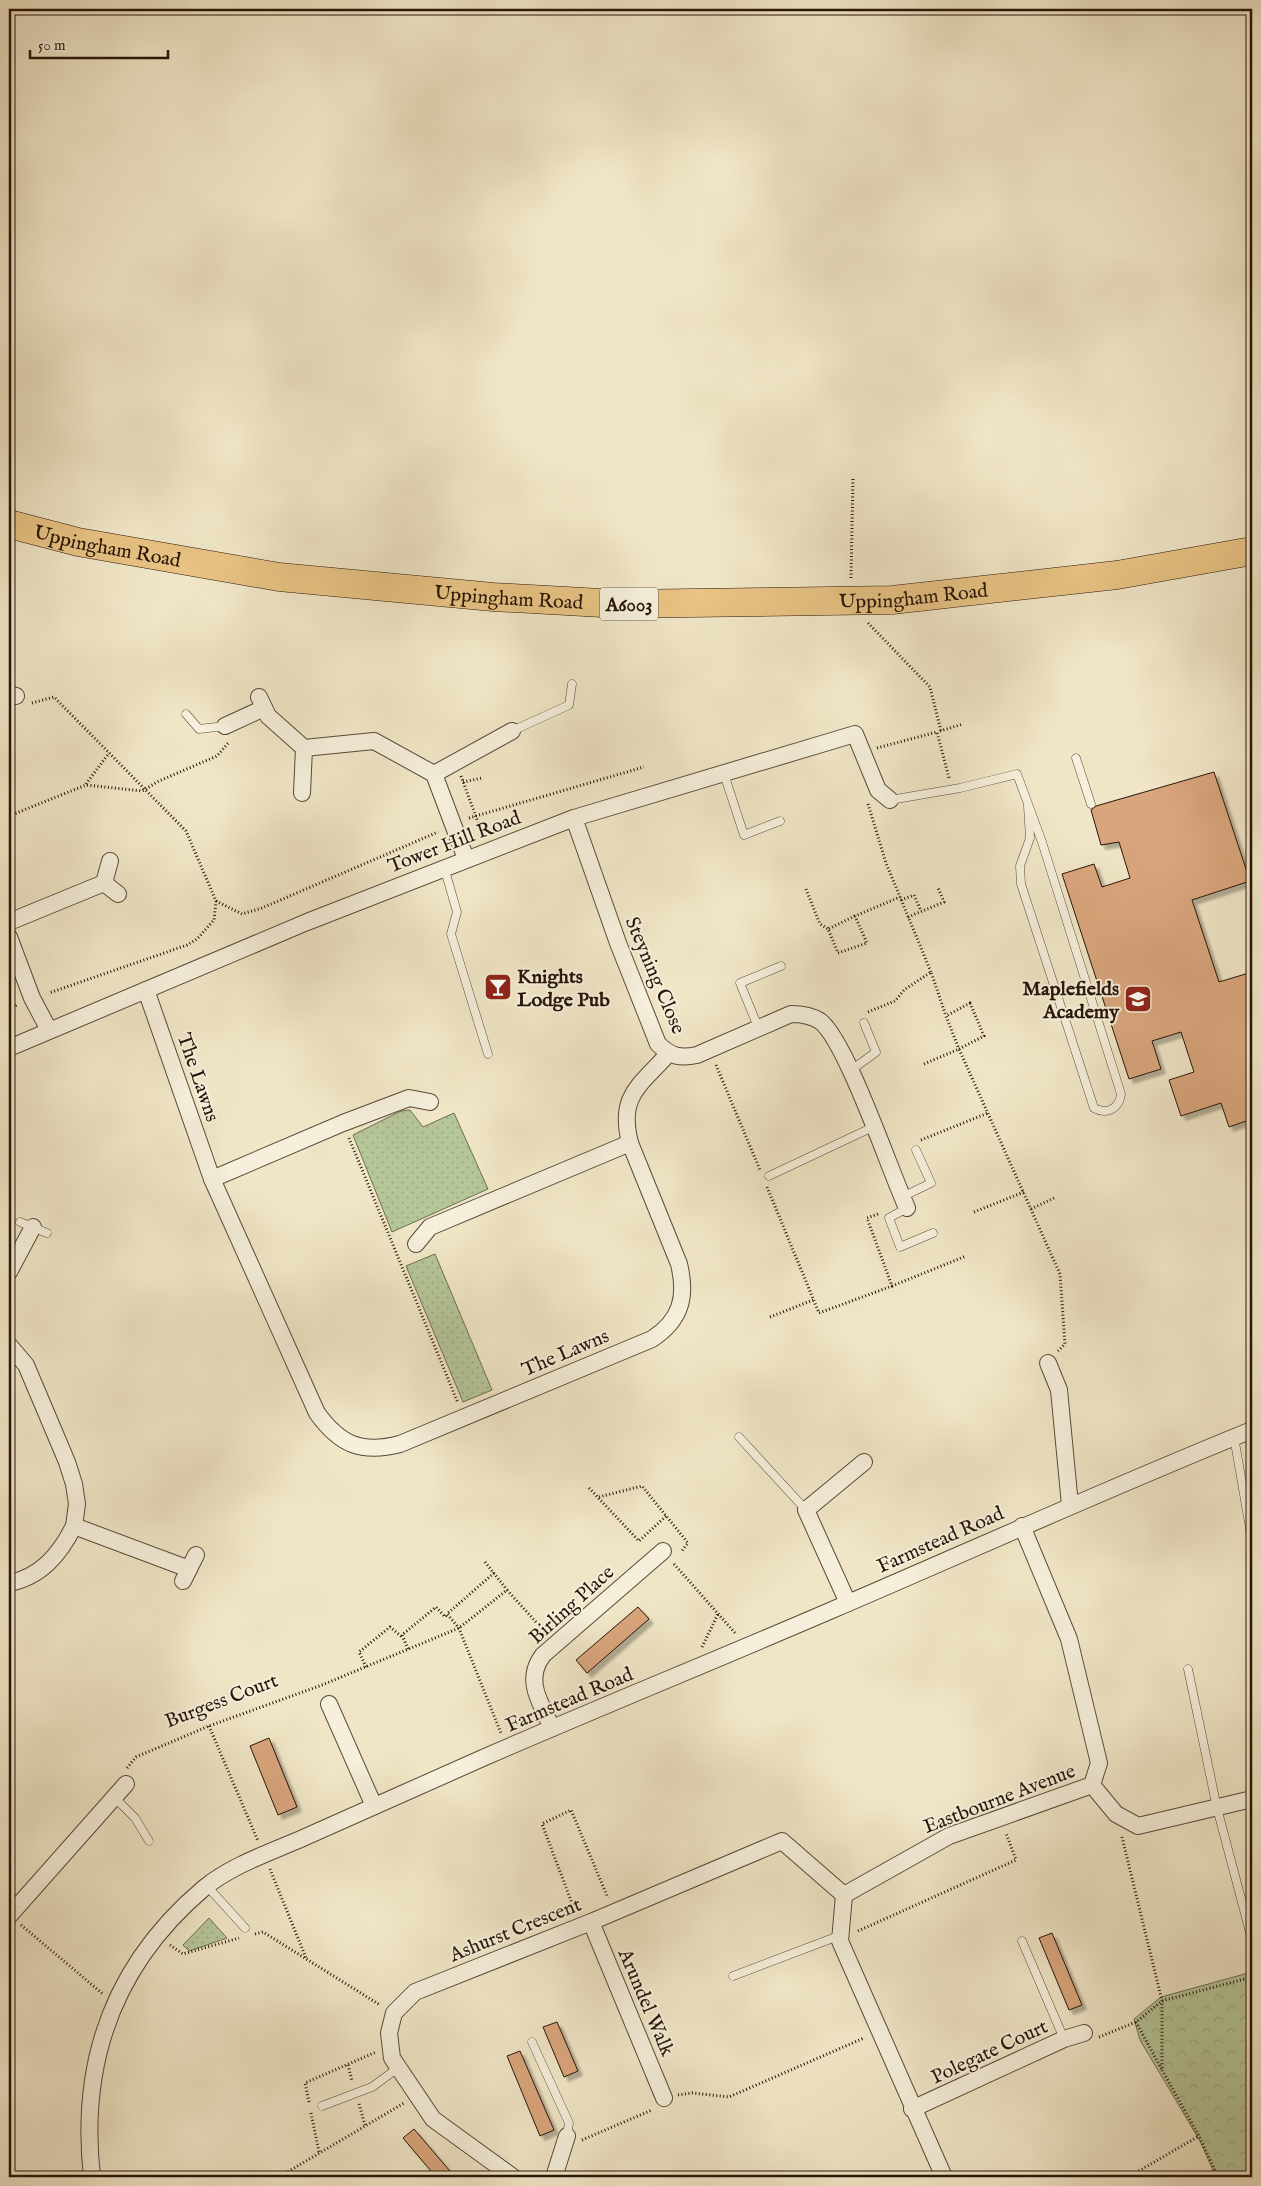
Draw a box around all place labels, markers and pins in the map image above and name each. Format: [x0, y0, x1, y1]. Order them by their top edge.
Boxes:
place label: Knights Lodge Pub [517, 965, 610, 1013]
bar icon: Knights Lodge Pub [483, 972, 513, 1002]
place label: Maplefields Academy [1022, 977, 1120, 1025]
school or university icon: Maplefields Academy [1123, 984, 1153, 1014]

